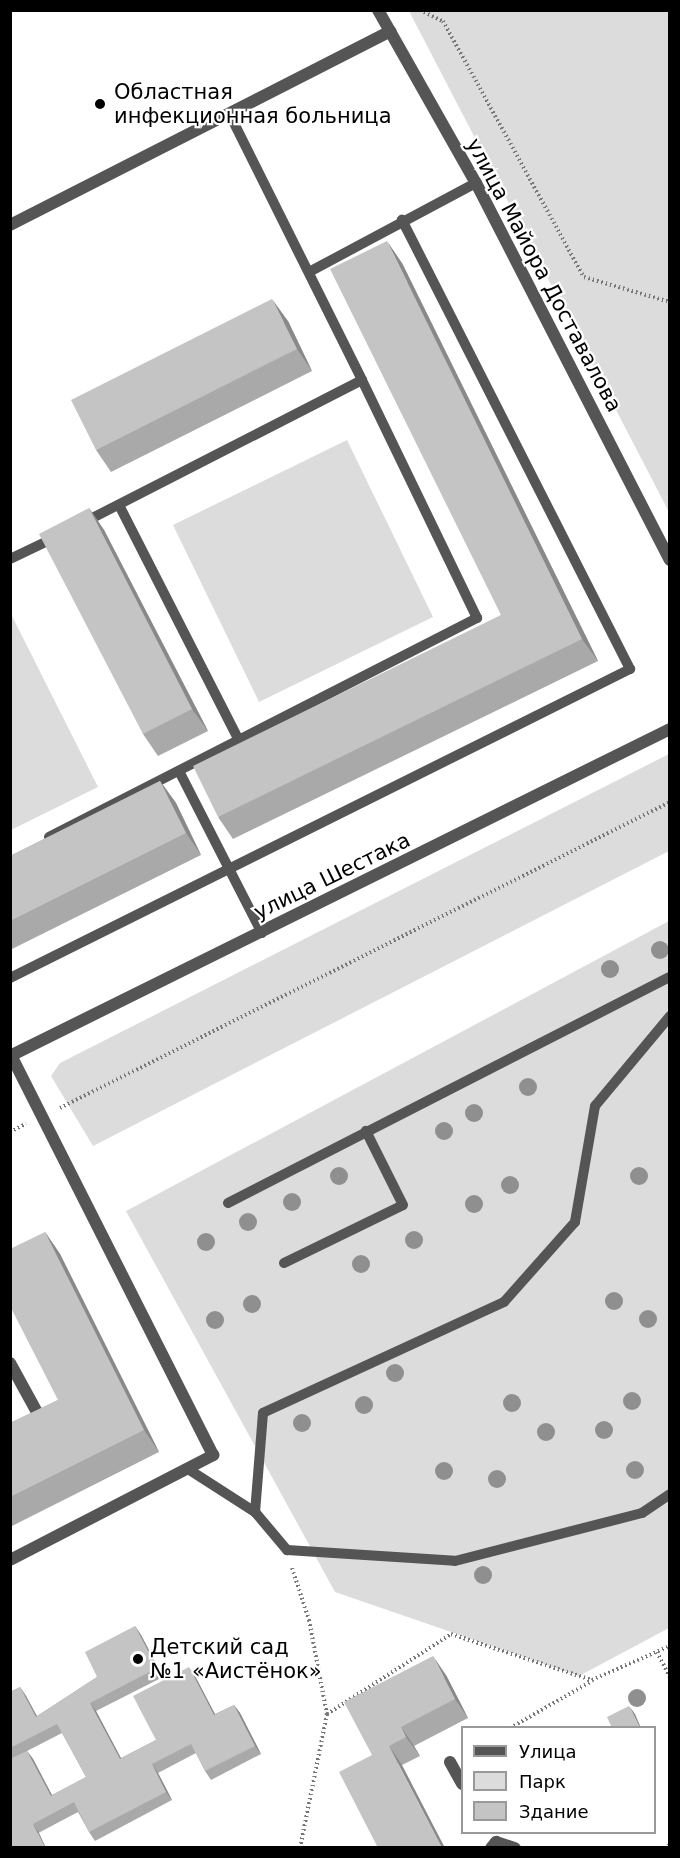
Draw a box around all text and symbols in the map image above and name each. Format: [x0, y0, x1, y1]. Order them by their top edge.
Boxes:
place label: Областная инфекционная больница [114, 79, 392, 129]
marker: Областная инфекционная больница [91, 95, 109, 113]
street label: улица Майора Доставалова [461, 134, 627, 416]
street label: улица Шестака [250, 827, 414, 925]
place label: Детский сад №1 «Аистёнок» [150, 1634, 322, 1684]
marker: Детский сад №1 «Аистёнок» [131, 1652, 145, 1666]
legend [461, 1726, 656, 1834]
text: Улица [519, 1741, 576, 1762]
text: Парк [519, 1771, 566, 1792]
text: Здание [519, 1801, 589, 1822]

